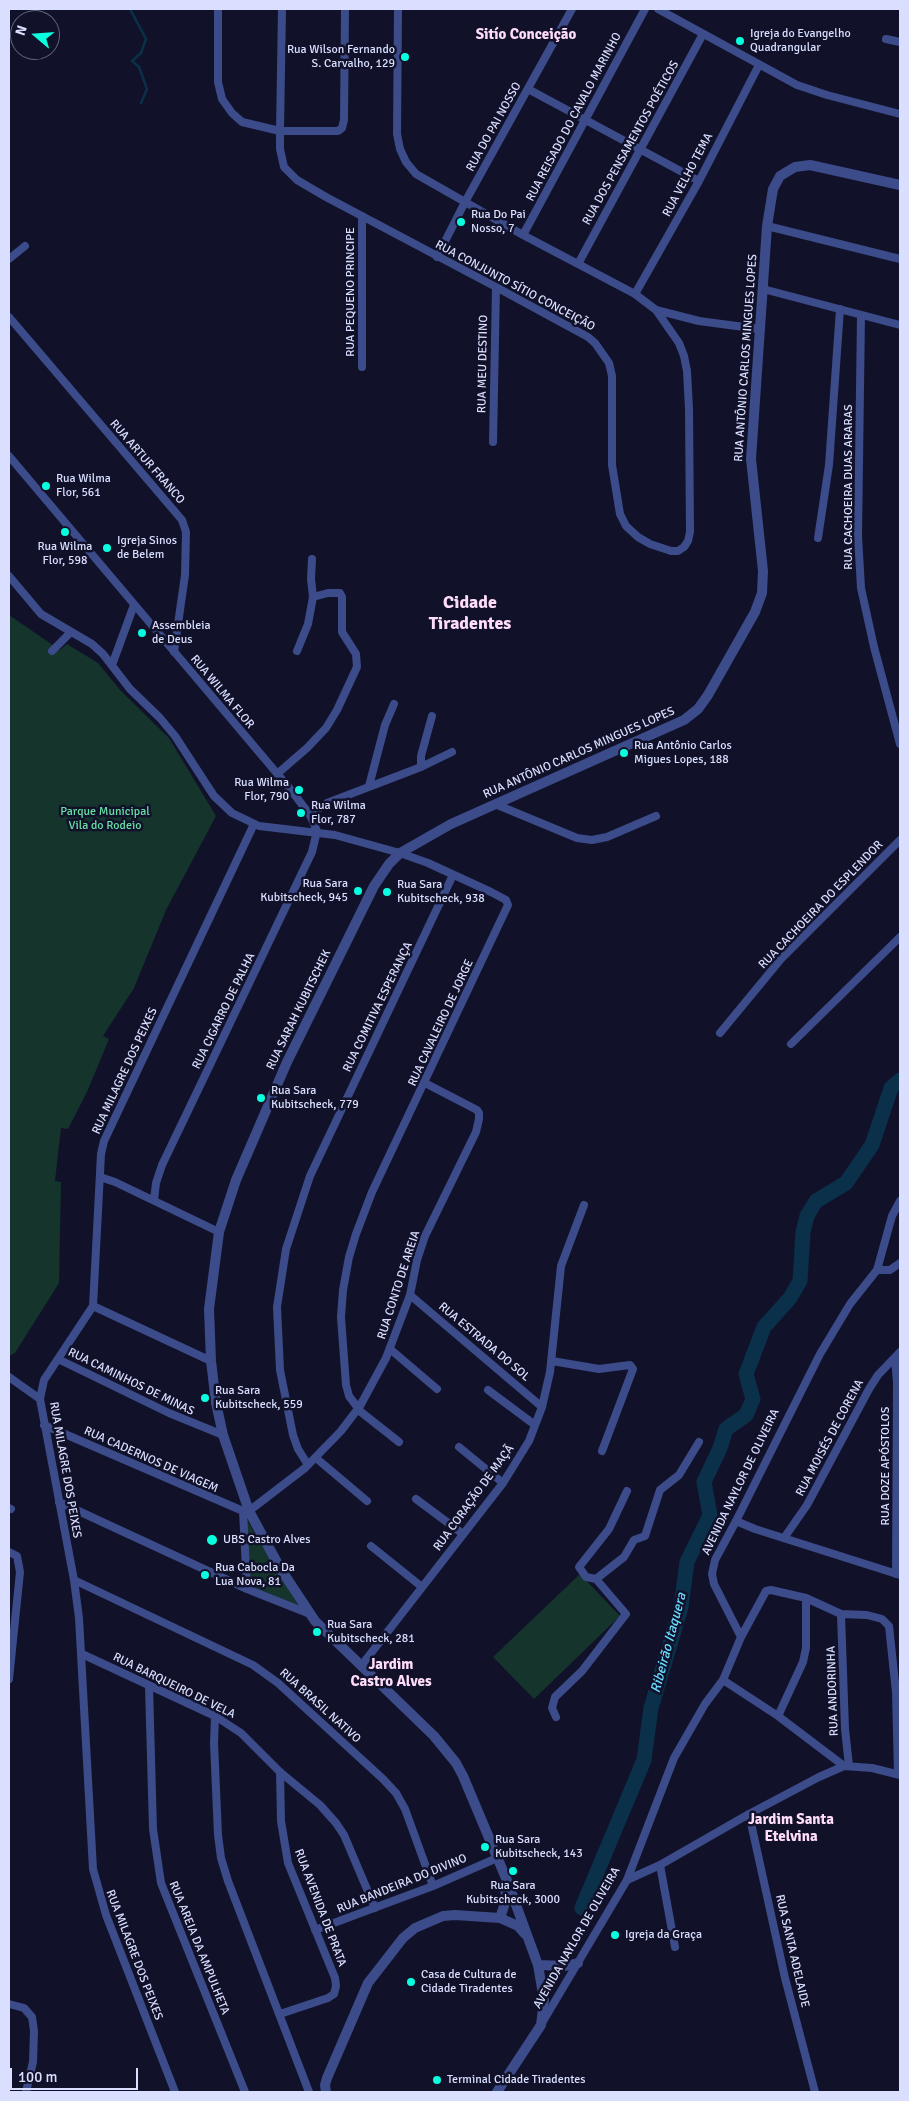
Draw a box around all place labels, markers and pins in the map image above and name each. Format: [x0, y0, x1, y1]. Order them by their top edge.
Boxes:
place label: Igreja do Evangelho Quadrangular [750, 27, 851, 55]
marker: Igreja do Evangelho Quadrangular [734, 35, 746, 47]
place label: Rua Wilson Fernando S. Carvalho, 129 [287, 43, 395, 71]
marker: Rua Wilson Fernando S. Carvalho, 129 [399, 51, 411, 63]
place label: Rua Do Pai Nosso, 7 [471, 208, 526, 236]
marker: Rua Do Pai Nosso, 7 [455, 216, 467, 228]
place label: Rua Wilma Flor, 561 [56, 472, 111, 500]
marker: Rua Wilma Flor, 561 [40, 480, 52, 492]
marker: Rua Wilma Flor, 598 [59, 526, 71, 538]
place label: Igreja Sinos de Belem [117, 534, 177, 562]
place label: Rua Wilma Flor, 598 [38, 540, 92, 568]
marker: Igreja Sinos de Belem [101, 542, 113, 554]
place label: Assembleia de Deus [152, 619, 210, 647]
marker: Assembleia de Deus [136, 627, 148, 639]
place label: Rua Antônio Carlos Migues Lopes, 188 [634, 739, 732, 767]
marker: Rua Antônio Carlos Migues Lopes, 188 [618, 747, 630, 759]
place label: Rua Wilma Flor, 790 [234, 776, 289, 804]
marker: Rua Wilma Flor, 790 [293, 784, 305, 796]
place label: Rua Wilma Flor, 787 [311, 799, 366, 827]
marker: Rua Wilma Flor, 787 [295, 807, 307, 819]
place label: Rua Sara Kubitscheck, 945 [260, 877, 348, 905]
place label: Rua Sara Kubitscheck, 938 [397, 878, 485, 906]
marker: Rua Sara Kubitscheck, 945 [352, 885, 364, 897]
marker: Rua Sara Kubitscheck, 938 [381, 886, 393, 898]
place label: Rua Sara Kubitscheck, 779 [271, 1084, 359, 1112]
marker: Rua Sara Kubitscheck, 779 [255, 1092, 267, 1104]
place label: Rua Sara Kubitscheck, 559 [215, 1384, 303, 1412]
marker: Rua Sara Kubitscheck, 559 [199, 1392, 211, 1404]
marker: UBS Castro Alves [205, 1533, 219, 1547]
place label: UBS Castro Alves [223, 1533, 311, 1547]
place label: Rua Cabocla Da Lua Nova, 81 [215, 1561, 295, 1589]
marker: Rua Cabocla Da Lua Nova, 81 [199, 1569, 211, 1581]
place label: Rua Sara Kubitscheck, 281 [327, 1618, 415, 1646]
marker: Rua Sara Kubitscheck, 281 [311, 1626, 323, 1638]
place label: Rua Sara Kubitscheck, 143 [495, 1833, 583, 1861]
marker: Rua Sara Kubitscheck, 143 [479, 1841, 491, 1853]
marker: Rua Sara Kubitscheck, 3000 [507, 1865, 519, 1877]
place label: Rua Sara Kubitscheck, 3000 [466, 1879, 560, 1907]
place label: Igreja da Graça [625, 1928, 702, 1942]
marker: Igreja da Graça [609, 1929, 621, 1941]
place label: Casa de Cultura de Cidade Tiradentes [421, 1968, 516, 1996]
marker: Casa de Cultura de Cidade Tiradentes [405, 1976, 417, 1988]
place label: Terminal Cidade Tiradentes [447, 2073, 586, 2087]
marker: Terminal Cidade Tiradentes [431, 2074, 443, 2086]

